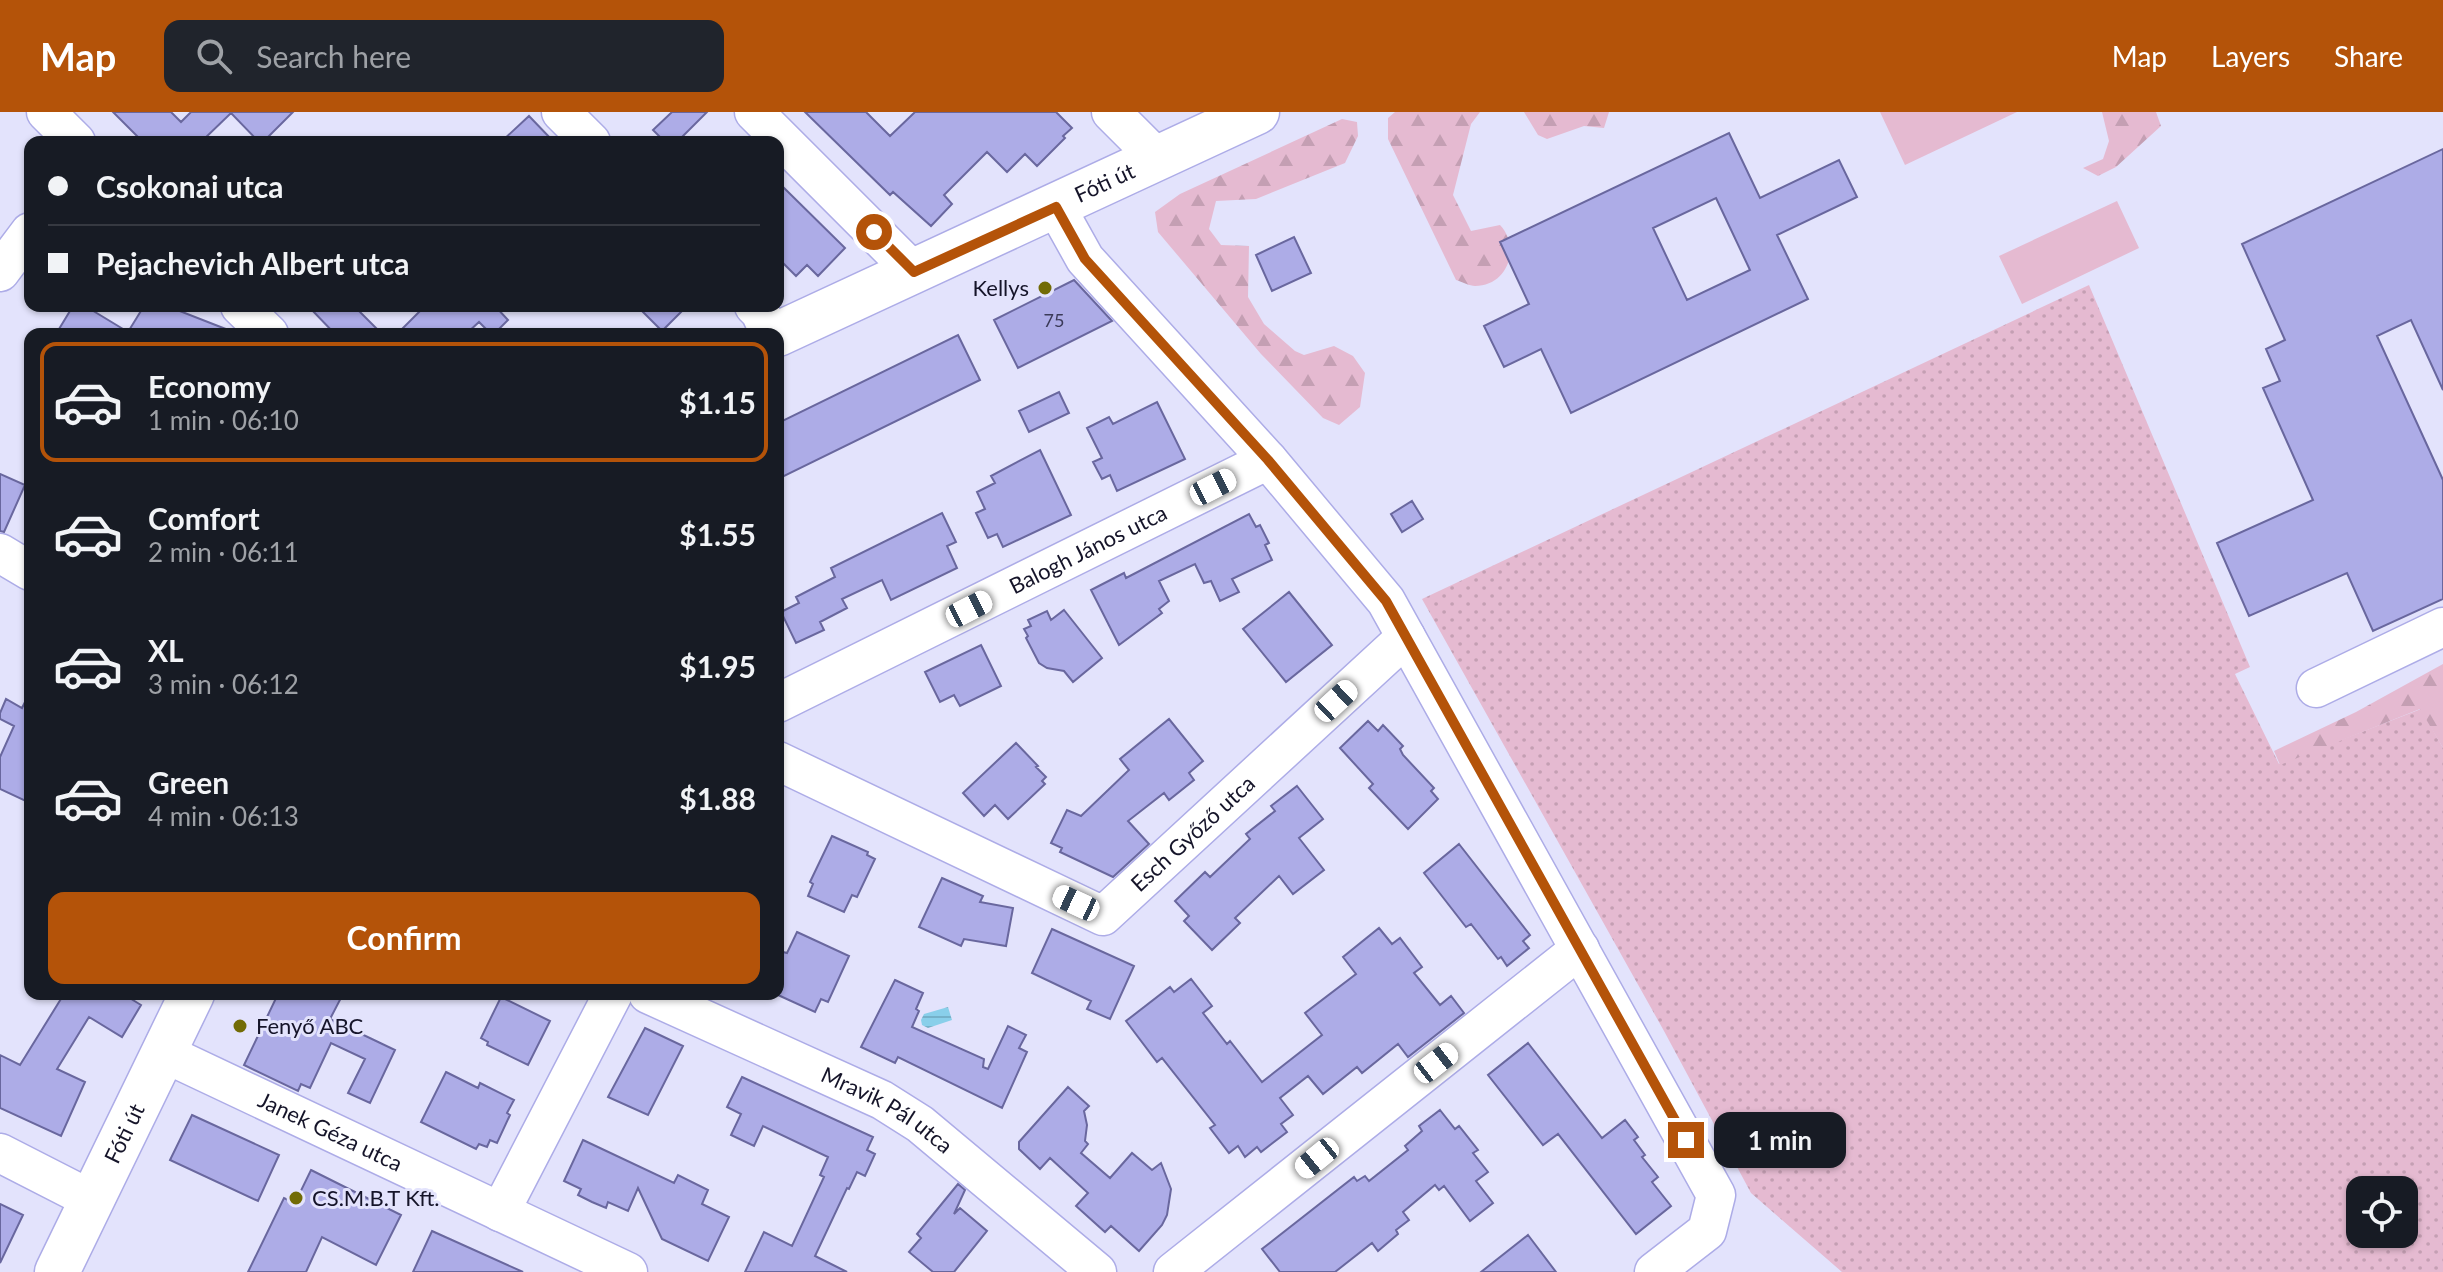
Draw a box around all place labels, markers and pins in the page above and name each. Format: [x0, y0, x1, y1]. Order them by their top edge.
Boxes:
place label: Kellys [973, 274, 1029, 301]
marker: Kellys [1036, 279, 1054, 297]
place label: Fenyő ABC [256, 1012, 364, 1039]
marker: Fenyő ABC [231, 1017, 249, 1035]
place label: CS.M.B.T Kft. [312, 1184, 440, 1211]
marker: CS.M.B.T Kft. [287, 1189, 305, 1207]

